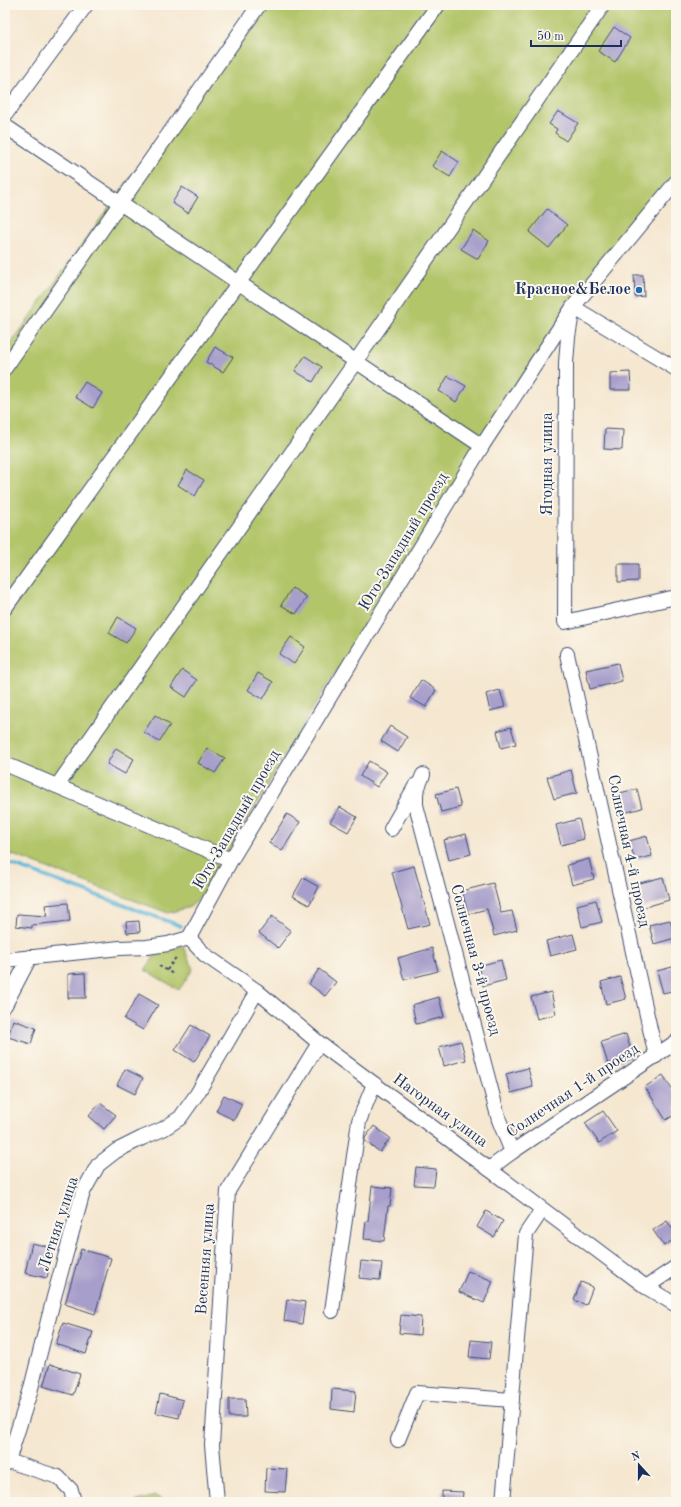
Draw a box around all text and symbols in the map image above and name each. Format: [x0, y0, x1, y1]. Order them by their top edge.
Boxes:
scale bar [531, 22, 621, 48]
text: 50 m [537, 30, 564, 43]
place label: Красное&Белое [515, 282, 631, 298]
marker: Красное&Белое [634, 285, 644, 295]
street label: Ягодная улица [540, 412, 556, 516]
street label: Юго-Западный проезд [356, 470, 452, 614]
street label: Юго-Западный проезд [191, 747, 284, 892]
street label: Солнечная 4-й проезд [604, 773, 652, 929]
street label: Солнечная 3-й проезд [447, 883, 503, 1037]
street label: Солнечная 1-й проезд [504, 1041, 642, 1141]
street label: Нагорная улица [389, 1071, 491, 1151]
street label: Летняя улица [36, 1175, 82, 1273]
street label: Весенняя улица [194, 1202, 218, 1316]
north arrow [619, 1445, 659, 1485]
text: N [630, 1450, 642, 1464]

